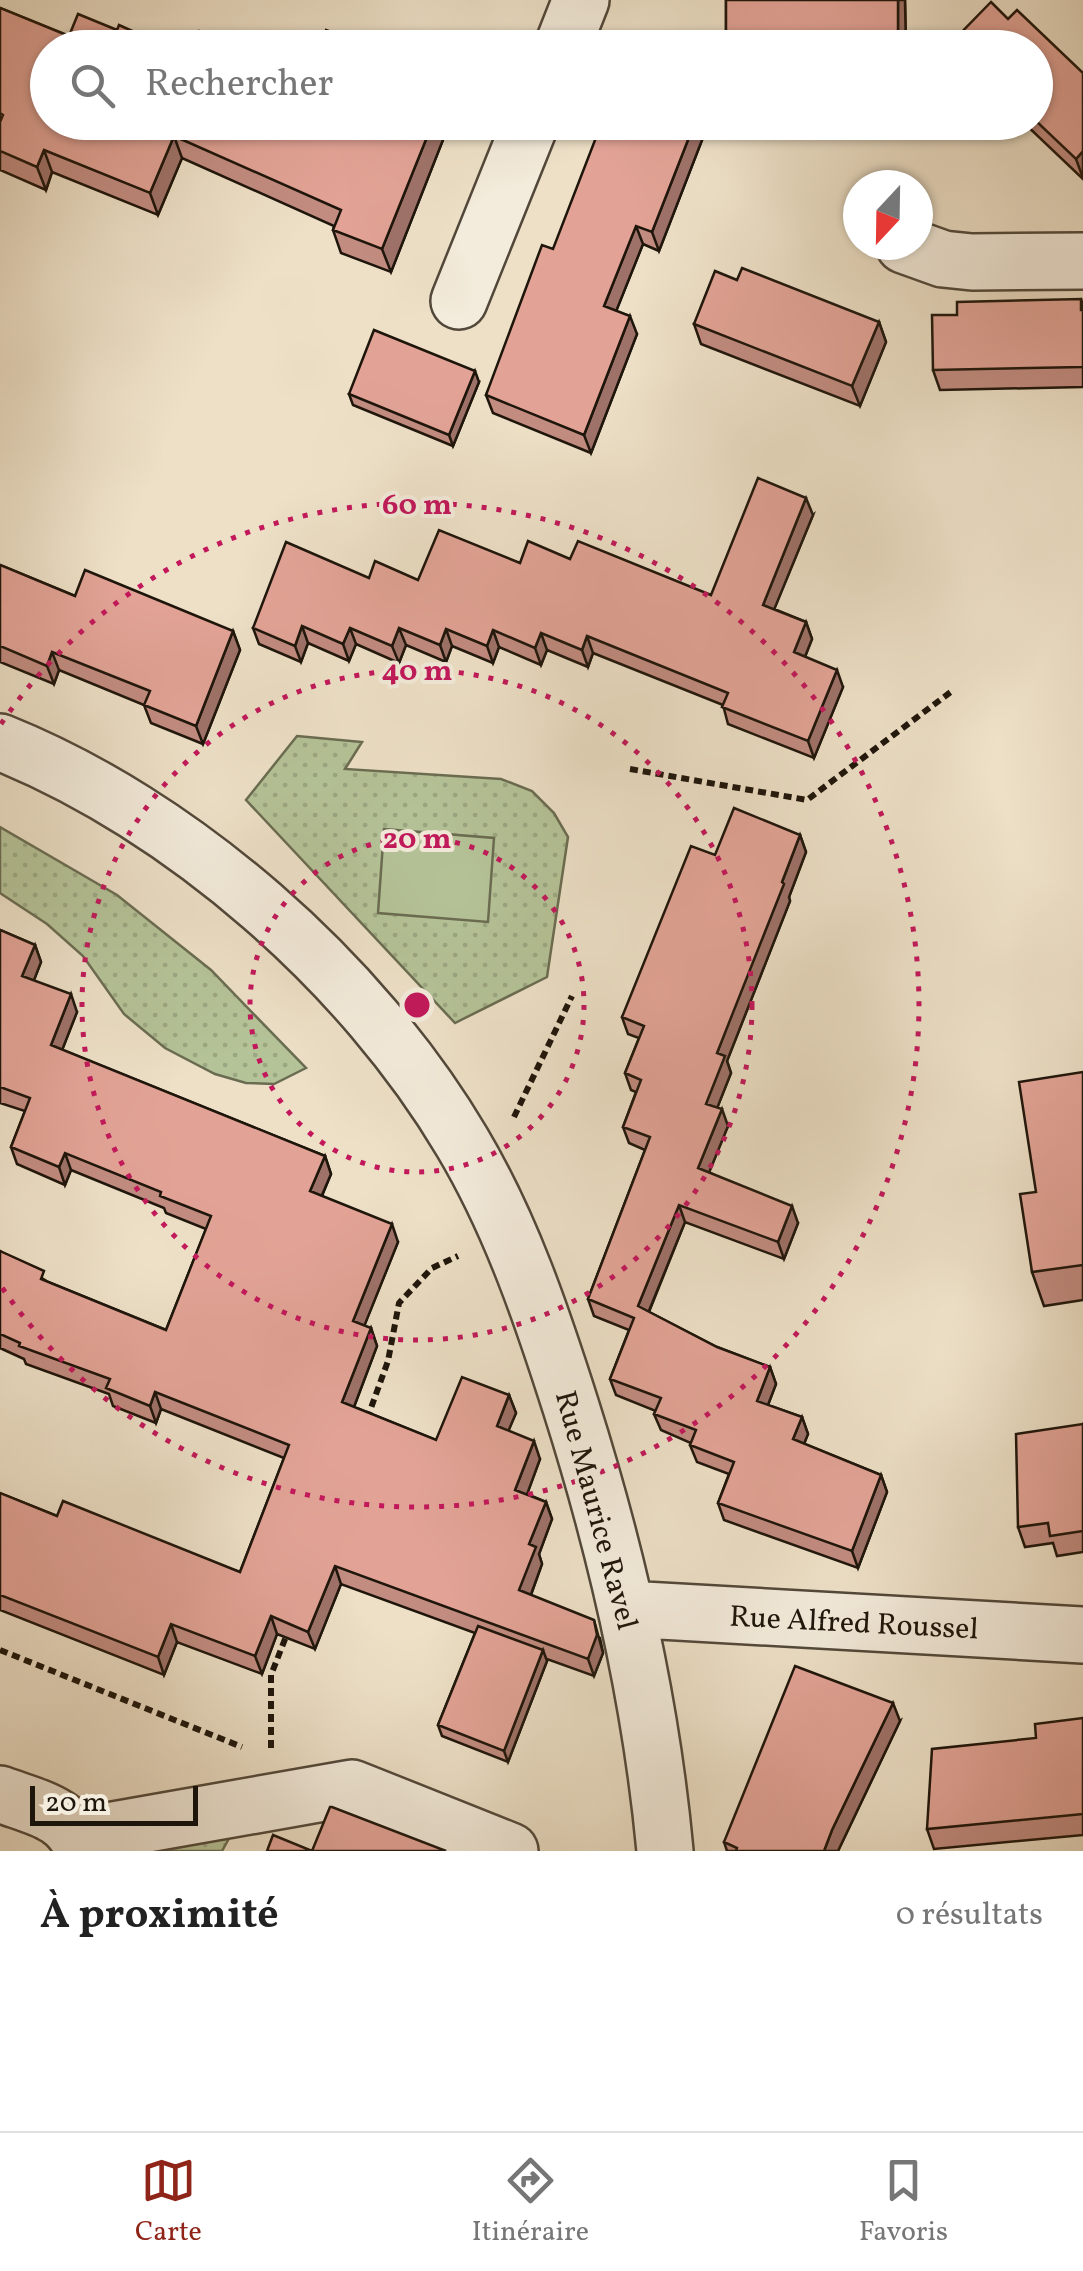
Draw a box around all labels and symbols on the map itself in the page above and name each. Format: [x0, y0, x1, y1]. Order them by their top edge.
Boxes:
north arrow [843, 170, 933, 260]
text: 60 m [382, 485, 452, 527]
text: 40 m [381, 651, 453, 693]
text: 20 m [383, 819, 451, 861]
centre of rings [399, 987, 435, 1023]
street label: Rue Maurice Ravel [543, 1386, 647, 1635]
street label: Rue Alfred Roussel [728, 1596, 980, 1651]
scale bar [30, 1781, 198, 1826]

